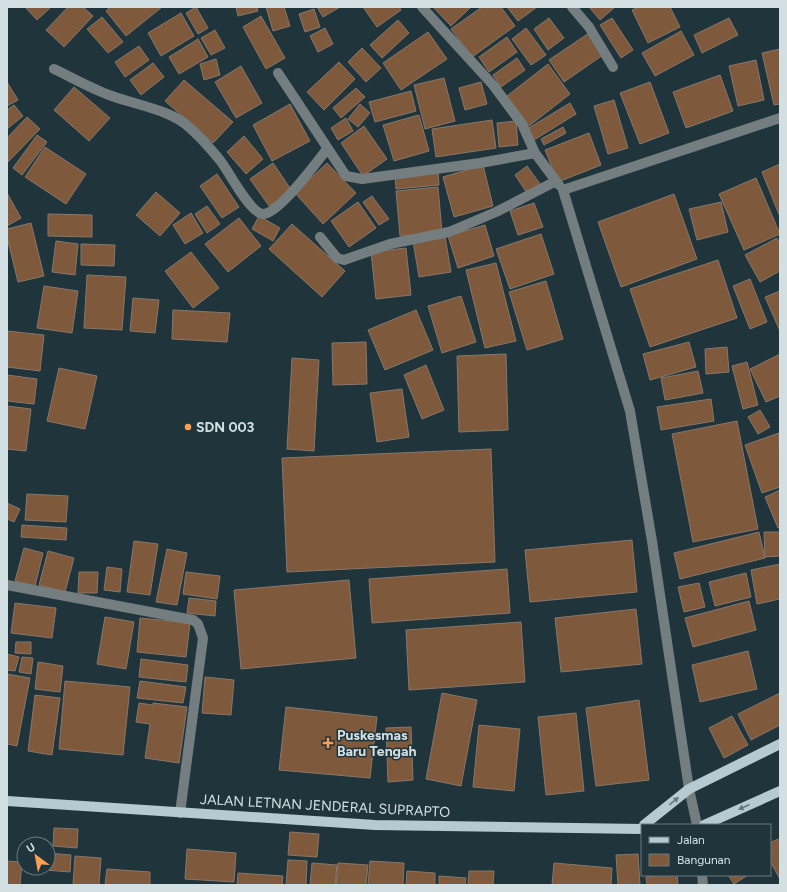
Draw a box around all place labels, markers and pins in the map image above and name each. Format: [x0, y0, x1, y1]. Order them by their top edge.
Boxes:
place label: SDN 003 [196, 419, 255, 436]
marker: SDN 003 [183, 422, 193, 432]
place label: Puskesmas Baru Tengah [337, 727, 416, 760]
marker: Puskesmas Baru Tengah [322, 737, 334, 749]

